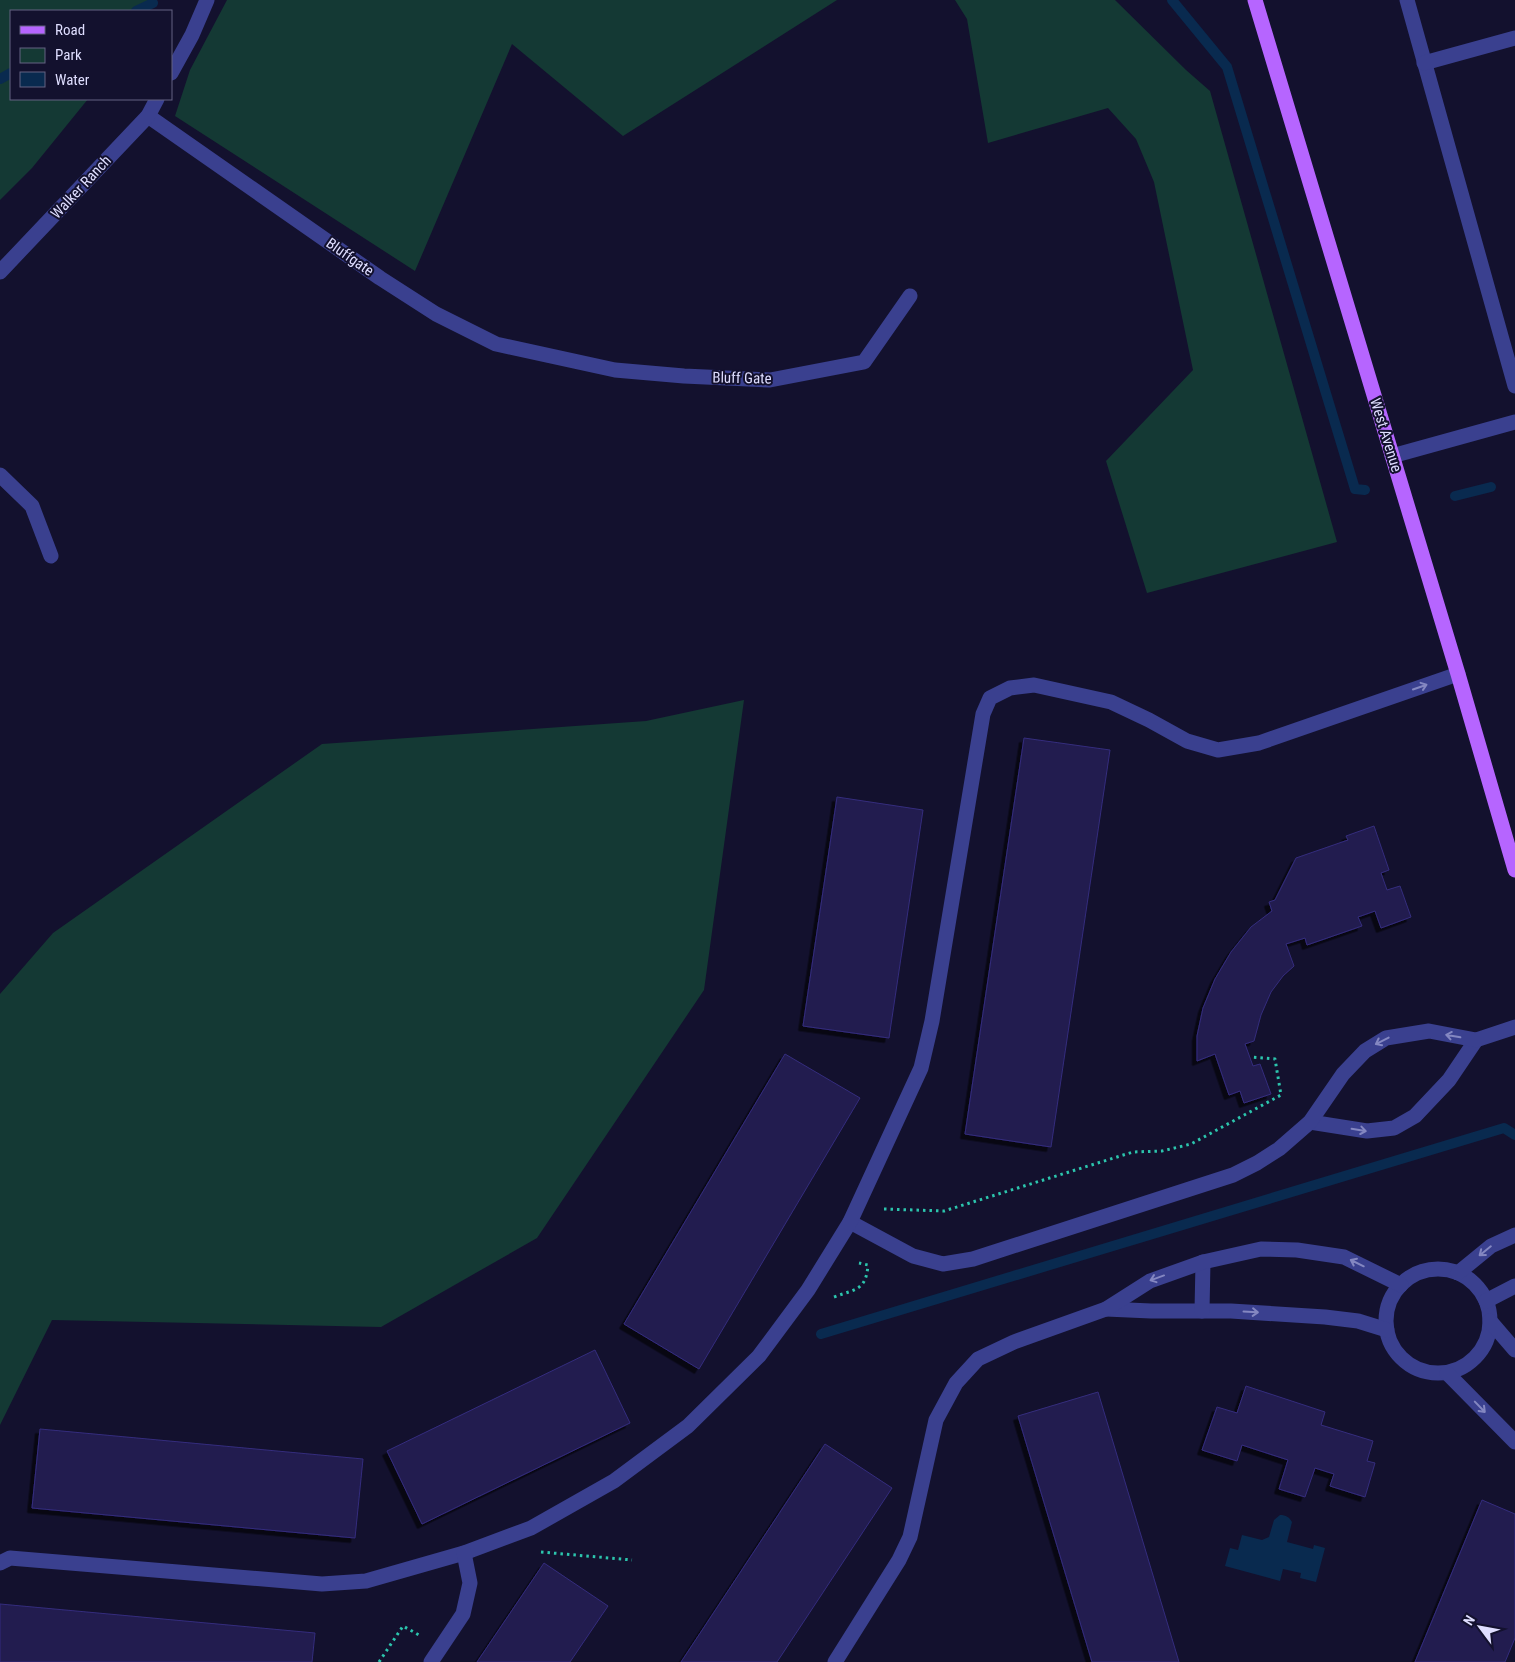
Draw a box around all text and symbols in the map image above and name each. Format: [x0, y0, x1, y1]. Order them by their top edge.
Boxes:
legend [10, 10, 172, 100]
text: Road [55, 21, 85, 39]
text: Park [55, 46, 82, 64]
text: Water [55, 71, 90, 89]
street label: Walker Ranch [47, 152, 115, 222]
street label: Bluffgate [323, 234, 377, 280]
street label: Bluff Gate [712, 368, 772, 388]
street label: West Avenue [1366, 396, 1406, 474]
one-way arrow [1411, 682, 1427, 691]
one-way arrow [1445, 1030, 1461, 1040]
one-way arrow [1375, 1037, 1390, 1046]
one-way arrow [1350, 1125, 1366, 1135]
one-way arrow [1478, 1245, 1491, 1256]
one-way arrow [1350, 1258, 1365, 1268]
one-way arrow [1150, 1274, 1165, 1283]
one-way arrow [1243, 1308, 1259, 1317]
one-way arrow [1474, 1400, 1486, 1413]
north arrow [1455, 1602, 1505, 1652]
text: N [1460, 1612, 1478, 1628]

